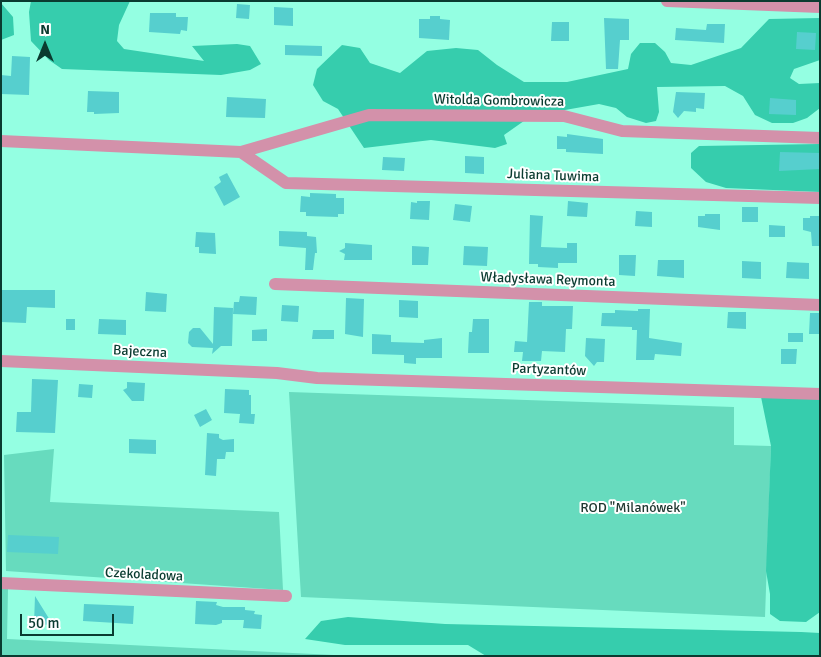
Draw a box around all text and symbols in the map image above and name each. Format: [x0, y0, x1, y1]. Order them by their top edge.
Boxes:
north arrow [20, 20, 70, 70]
text: N [40, 21, 50, 38]
street label: Witolda Gombrowicza [434, 91, 564, 111]
street label: Juliana Tuwima [507, 166, 599, 186]
street label: Władysława Reymonta [480, 269, 616, 291]
street label: Bajeczna [113, 342, 167, 362]
street label: Partyzantów [511, 360, 587, 380]
park label: ROD "Milanówek" [580, 500, 686, 516]
street label: Czekoladowa [104, 565, 184, 585]
scale bar [22, 604, 116, 636]
text: 50 m [28, 614, 59, 632]

